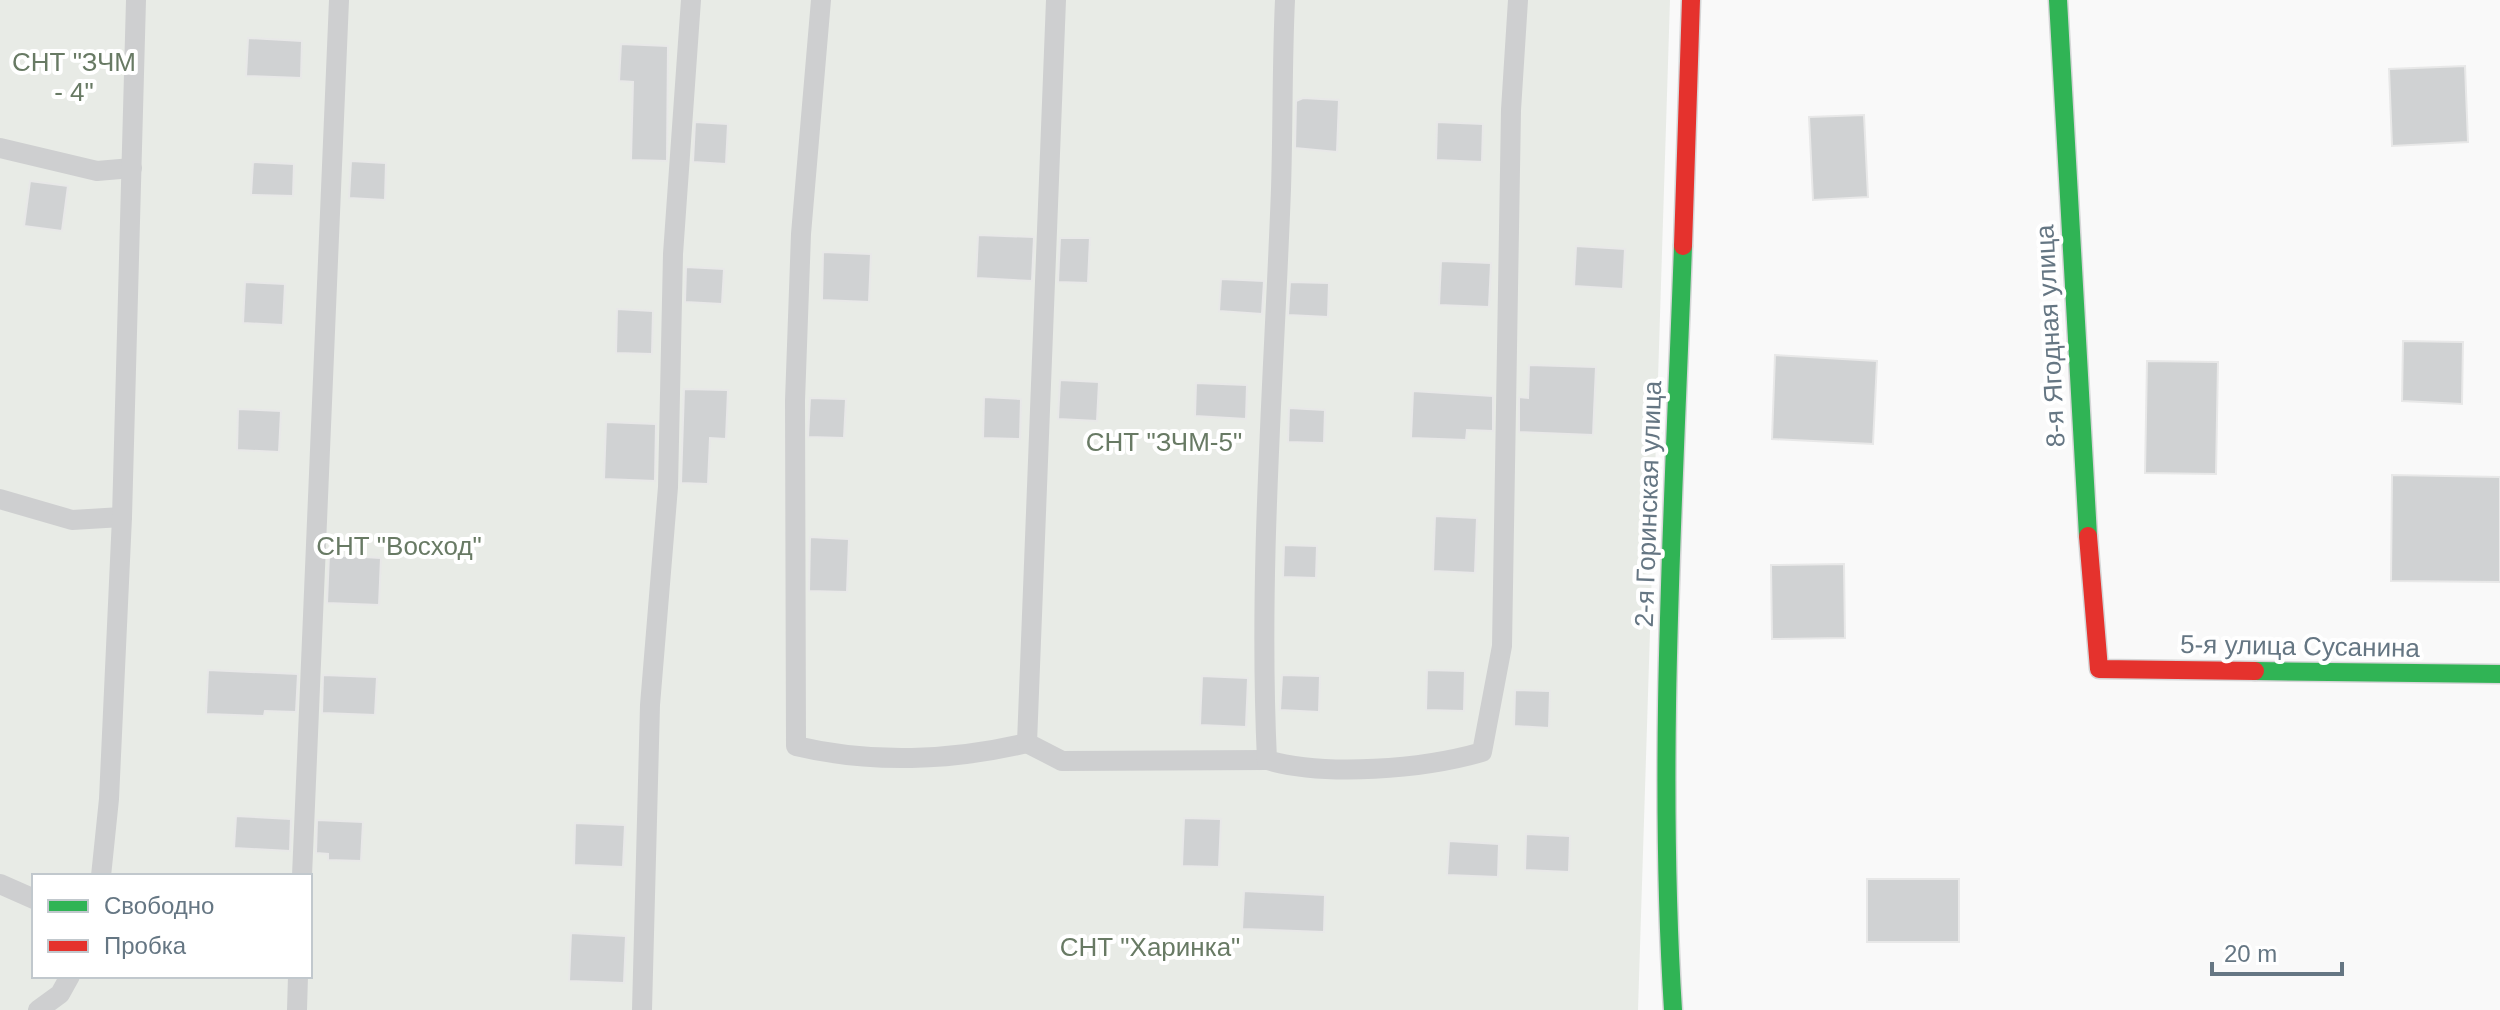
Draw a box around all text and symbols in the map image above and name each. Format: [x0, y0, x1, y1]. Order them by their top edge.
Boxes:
park label: СНТ "ЗЧМ - 4" [12, 47, 136, 107]
street label: 8-я Ягодная улица [2029, 223, 2071, 448]
street label: 2-я Горинская улица [1629, 380, 1667, 628]
park label: СНТ "ЗЧМ-5" [1086, 427, 1242, 457]
park label: СНТ "Восход" [316, 531, 482, 561]
street label: 5-я улица Сусанина [2180, 629, 2421, 663]
legend [32, 874, 312, 978]
text: Свободно [104, 892, 214, 919]
scale bar [2212, 926, 2342, 976]
text: Пробка [104, 932, 187, 959]
park label: СНТ "Харинка" [1060, 932, 1240, 962]
text: 20 m [2224, 940, 2277, 967]

